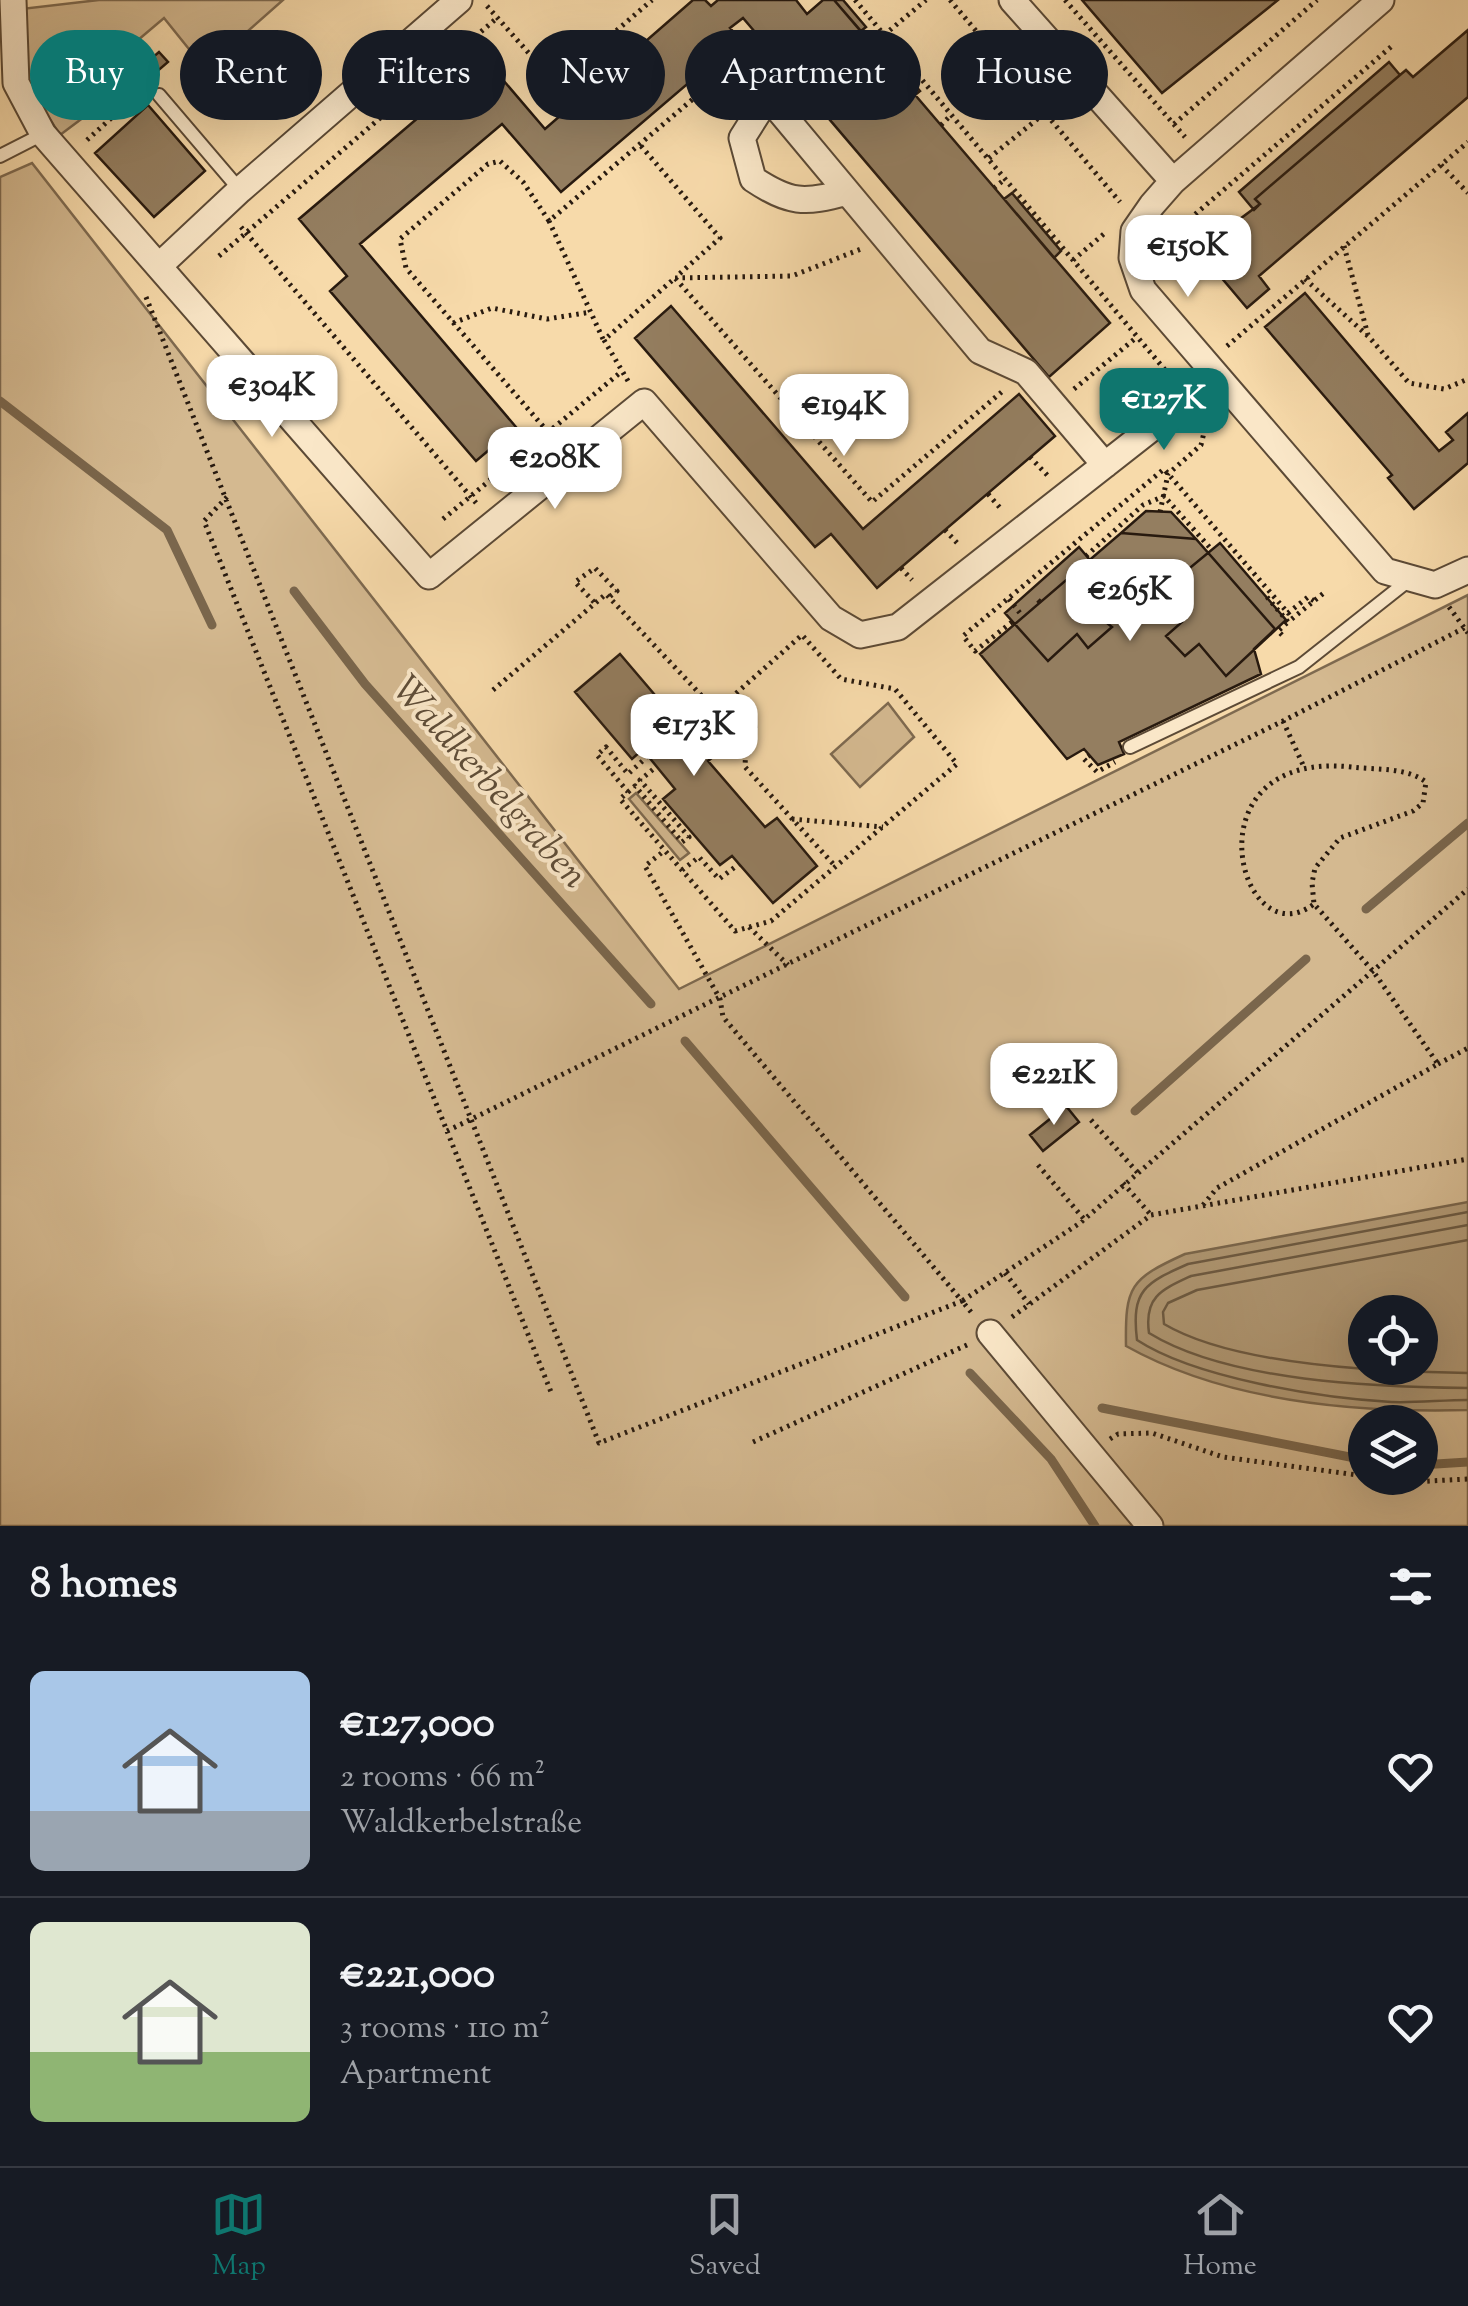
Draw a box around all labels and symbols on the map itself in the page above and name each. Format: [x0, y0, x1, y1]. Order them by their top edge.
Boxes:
pin: €150K [1118, 215, 1258, 300]
pin: €304K [202, 355, 342, 440]
pin: €127K [1094, 368, 1234, 453]
pin: €194K [774, 374, 914, 459]
pin: €208K [485, 427, 625, 512]
pin: €265K [1060, 559, 1200, 644]
water label: Waldkerbelgraben [377, 665, 599, 902]
pin: €173K [624, 694, 764, 779]
pin: €221K [984, 1043, 1124, 1128]

